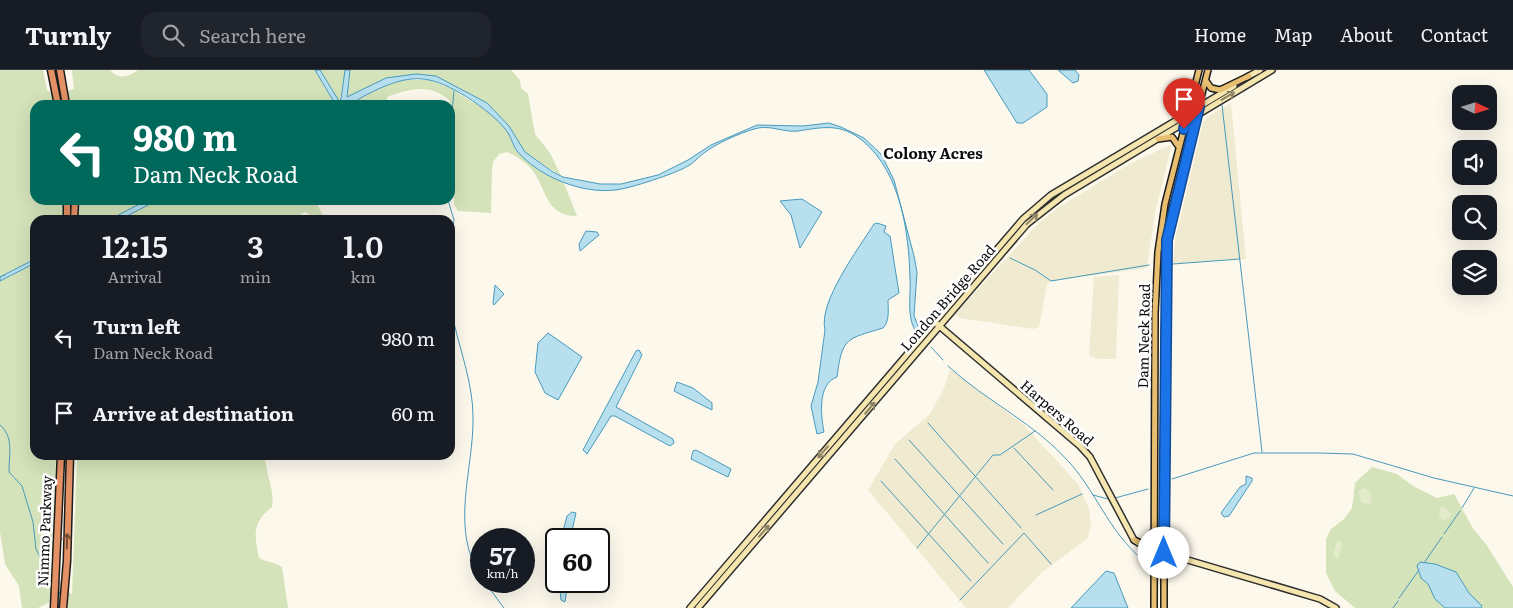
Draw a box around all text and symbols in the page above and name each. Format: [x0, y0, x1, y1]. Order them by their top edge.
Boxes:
search box [141, 12, 491, 57]
text: Turnly [25, 17, 111, 52]
icon: search [159, 21, 187, 49]
text: Search here [199, 21, 306, 49]
text: Home [1194, 21, 1246, 48]
text: Map [1274, 21, 1312, 48]
text: About [1340, 21, 1393, 48]
text: Contact [1421, 21, 1488, 48]
pin [1163, 78, 1205, 129]
icon: arrive [1170, 85, 1198, 113]
north arrow [1452, 85, 1498, 130]
map controls [1452, 85, 1497, 295]
one-way arrow [1220, 91, 1234, 101]
text: 980 m [133, 110, 237, 162]
icon: left [50, 120, 115, 185]
button: sound [1452, 140, 1497, 185]
district label: Colony Acres [883, 141, 983, 164]
text: Dam Neck Road [133, 157, 298, 190]
button: search [1452, 195, 1497, 240]
one-way arrow [1026, 213, 1039, 225]
text: 12:15 [102, 223, 168, 267]
text: 3 [247, 223, 264, 267]
text: 1.0 [343, 223, 383, 267]
street label: London Bridge Road [895, 239, 999, 355]
button: layers [1452, 250, 1497, 295]
text: Arrival [108, 264, 162, 288]
text: min [240, 264, 271, 288]
text: km [351, 264, 376, 288]
street label: Dam Neck Road [1132, 283, 1154, 389]
text: Turn left [93, 312, 180, 340]
icon: left [50, 324, 78, 352]
text: 980 m [381, 324, 435, 352]
text: Dam Neck Road [93, 340, 213, 364]
street label: Harpers Road [1017, 375, 1099, 450]
icon: arrive [50, 399, 78, 427]
text: Arrive at destination [93, 399, 294, 427]
text: 60 m [392, 399, 435, 427]
one-way arrow [864, 401, 875, 414]
one-way arrow [818, 445, 829, 458]
street label: Nimmo Parkway [32, 474, 56, 587]
one-way arrow [758, 525, 769, 538]
position arrow [1137, 526, 1189, 578]
speed limit sign: 60 [545, 528, 610, 593]
one-way arrow [63, 533, 72, 549]
text: 57 [489, 536, 516, 573]
text: km/h [487, 564, 518, 582]

